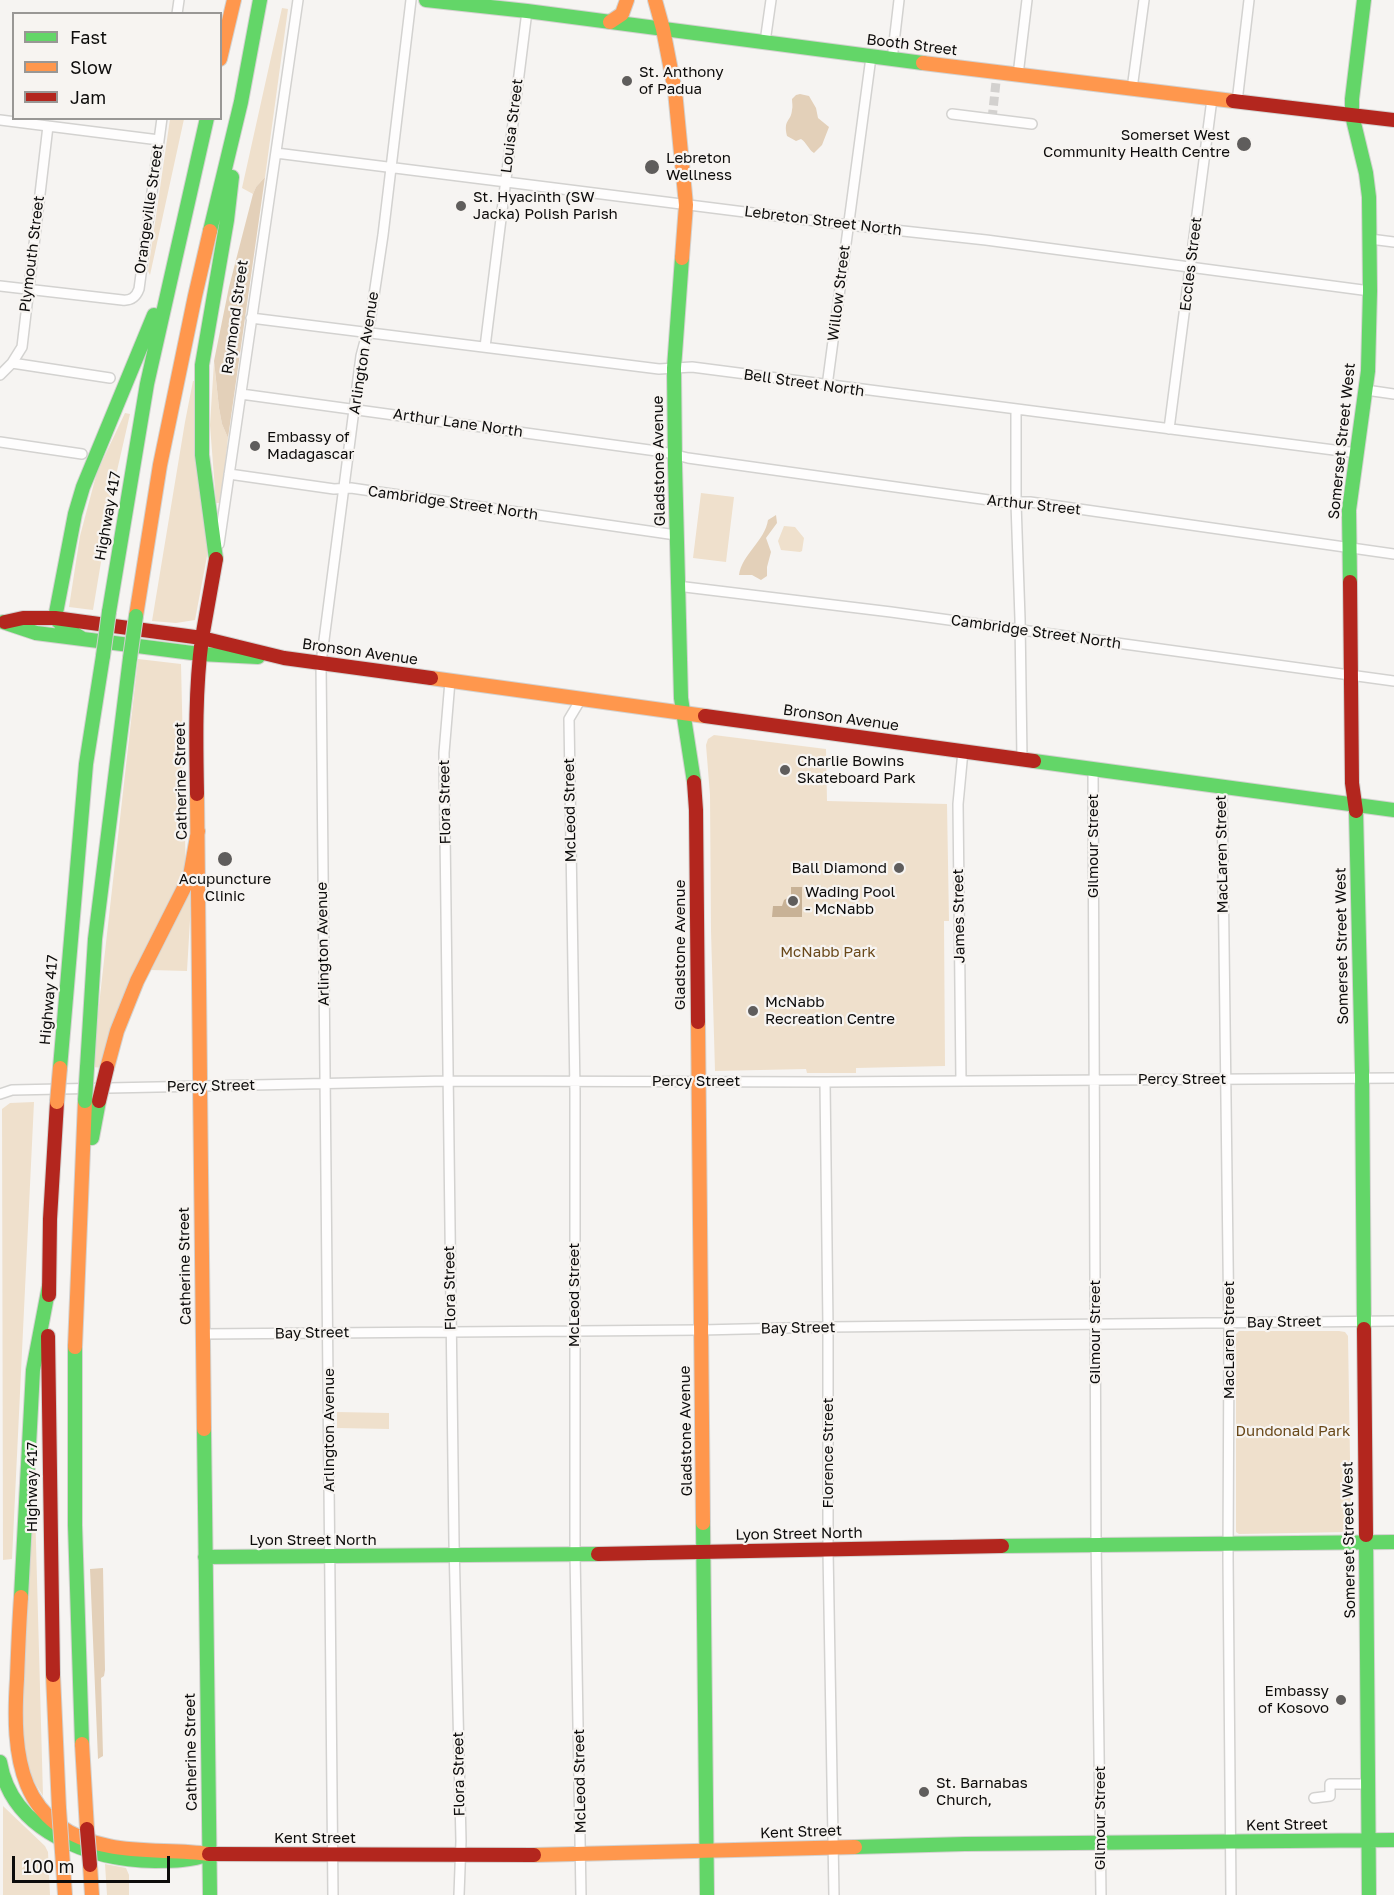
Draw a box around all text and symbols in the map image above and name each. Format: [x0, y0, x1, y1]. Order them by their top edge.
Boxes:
legend [12, 12, 222, 120]
text: Fast [70, 26, 107, 48]
street label: Booth Street [866, 30, 958, 60]
text: Slow [70, 56, 112, 78]
place label: St. Anthony of Padua [639, 63, 724, 98]
marker: St. Anthony of Padua [620, 74, 634, 88]
street label: Louisa Street [497, 78, 527, 174]
text: Jam [70, 86, 106, 108]
place label: Somerset West Community Health Centre [1043, 126, 1230, 161]
marker: Somerset West Community Health Centre [1235, 135, 1253, 153]
street label: Orangeville Street [131, 143, 167, 275]
place label: Lebreton Wellness [666, 149, 732, 184]
marker: Lebreton Wellness [643, 158, 661, 176]
place label: St. Hyacinth (SW Jacka) Polish Parish [473, 188, 618, 223]
street label: Plymouth Street [16, 195, 48, 313]
marker: St. Hyacinth (SW Jacka) Polish Parish [454, 199, 468, 213]
street label: Lebreton Street North [743, 202, 903, 240]
street label: Eccles Street [1176, 216, 1206, 312]
street label: Willow Street [824, 244, 854, 342]
street label: Raymond Street [218, 259, 252, 375]
street label: Arlington Avenue [345, 290, 383, 416]
street label: Somerset Street West [1325, 362, 1359, 520]
street label: Bell Street North [742, 366, 866, 400]
street label: Gladstone Avenue [649, 396, 669, 526]
street label: Arthur Lane North [392, 405, 524, 441]
place label: Embassy of Madagascar [267, 428, 354, 463]
marker: Embassy of Madagascar [248, 439, 262, 453]
street label: Highway 417 [91, 470, 125, 562]
street label: Cambridge Street North [367, 482, 539, 524]
street label: Arthur Street [986, 491, 1082, 519]
street label: Cambridge Street North [950, 611, 1122, 653]
street label: Bronson Avenue [301, 635, 419, 669]
street label: Bronson Avenue [782, 701, 900, 735]
street label: Catherine Street [171, 722, 191, 840]
place label: Charlie Bowins Skateboard Park [797, 752, 916, 787]
street label: McLeod Street [560, 758, 580, 862]
street label: Flora Street [435, 759, 455, 845]
marker: Charlie Bowins Skateboard Park [778, 763, 792, 777]
street label: Gilmour Street [1084, 794, 1102, 898]
street label: MacLaren Street [1212, 795, 1232, 913]
marker: Acupuncture Clinic [216, 850, 234, 868]
place label: Ball Diamond [791, 859, 887, 877]
marker: Ball Diamond [892, 861, 906, 875]
street label: Somerset Street West [1332, 867, 1352, 1025]
street label: James Street [949, 868, 969, 964]
place label: Acupuncture Clinic [179, 870, 271, 905]
street label: Gladstone Avenue [671, 880, 689, 1010]
street label: Arlington Avenue [313, 882, 333, 1006]
place label: Wading Pool - McNabb [805, 883, 895, 918]
marker: Wading Pool - McNabb [786, 894, 800, 908]
park label: McNabb Park [780, 943, 876, 961]
street label: Highway 417 [36, 954, 62, 1046]
place label: McNabb Recreation Centre [765, 993, 895, 1028]
marker: McNabb Recreation Centre [746, 1004, 760, 1018]
street label: Percy Street [1138, 1070, 1226, 1088]
street label: Percy Street [652, 1072, 740, 1090]
street label: Percy Street [167, 1076, 255, 1096]
street label: Catherine Street [175, 1207, 195, 1325]
street label: McLeod Street [565, 1243, 583, 1347]
street label: Flora Street [440, 1245, 460, 1331]
street label: Gilmour Street [1086, 1280, 1104, 1384]
street label: MacLaren Street [1220, 1281, 1238, 1399]
street label: Bay Street [1246, 1312, 1322, 1332]
street label: Bay Street [760, 1318, 836, 1338]
street label: Bay Street [274, 1323, 350, 1343]
street label: Gladstone Avenue [676, 1366, 696, 1496]
street label: Arlington Avenue [320, 1368, 338, 1492]
street label: Florence Street [819, 1397, 837, 1509]
park label: Dundonald Park [1236, 1422, 1350, 1440]
street label: Highway 417 [23, 1442, 41, 1532]
street label: Somerset Street West [1339, 1461, 1359, 1619]
street label: Lyon Street North [735, 1524, 863, 1544]
street label: Lyon Street North [249, 1531, 377, 1549]
place label: Embassy of Kosovo [1258, 1682, 1329, 1717]
street label: Catherine Street [181, 1693, 201, 1811]
marker: Embassy of Kosovo [1334, 1693, 1348, 1707]
street label: McLeod Street [570, 1729, 590, 1833]
street label: Flora Street [449, 1731, 469, 1817]
street label: Gilmour Street [1091, 1766, 1109, 1870]
place label: St. Barnabas Church, [936, 1774, 1028, 1809]
marker: St. Barnabas Church, [917, 1785, 931, 1799]
street label: Kent Street [1246, 1815, 1328, 1835]
street label: Kent Street [760, 1822, 842, 1842]
street label: Kent Street [274, 1829, 356, 1847]
scale bar [15, 1844, 172, 1882]
text: 100 m [23, 1855, 74, 1877]

